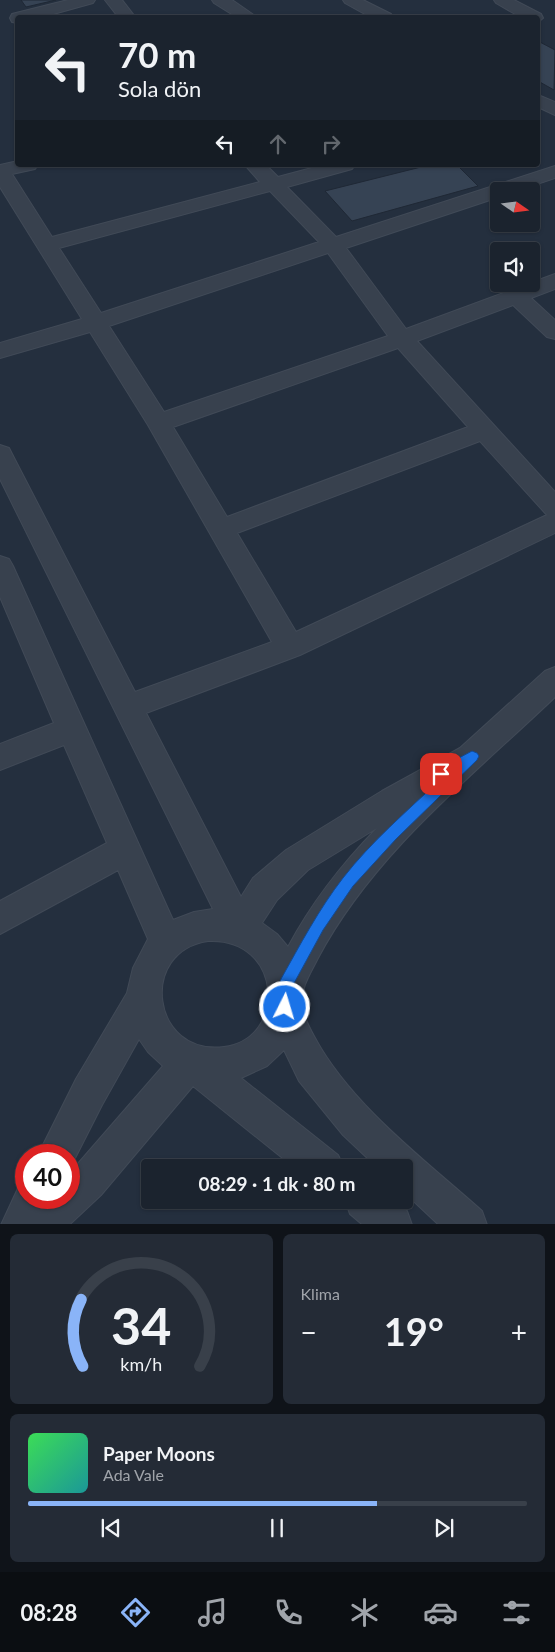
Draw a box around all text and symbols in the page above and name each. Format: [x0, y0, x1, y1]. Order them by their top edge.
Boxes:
text: 70 m [118, 33, 196, 75]
icon: left [35, 35, 100, 100]
text: Sola dön [118, 75, 201, 102]
icon: left [211, 130, 239, 158]
icon: ahead [264, 130, 292, 158]
icon: right [317, 130, 345, 158]
north arrow [490, 182, 540, 232]
map controls [490, 182, 540, 292]
button: sound [490, 242, 540, 292]
pin [420, 753, 462, 795]
icon: arrive [427, 760, 455, 788]
position arrow [258, 980, 310, 1032]
speed limit sign: 40 [15, 1144, 80, 1209]
text: 08:29 · 1 dk · 80 m [198, 1172, 356, 1195]
text: Klima [301, 1284, 340, 1303]
text: 34 [111, 1294, 171, 1356]
text: 19° [384, 1308, 444, 1354]
text: − [301, 1315, 317, 1349]
text: + [511, 1315, 527, 1349]
text: km/h [120, 1353, 162, 1375]
text: Paper Moons [103, 1442, 215, 1465]
text: Ada Vale [103, 1465, 164, 1484]
icon: previous [97, 1514, 125, 1542]
icon: pause [263, 1514, 291, 1542]
icon: next [430, 1514, 458, 1542]
icon: directions [118, 1595, 153, 1630]
icon: music [195, 1595, 230, 1630]
icon: phone [271, 1595, 306, 1630]
icon: climate [347, 1595, 382, 1630]
icon: car [423, 1595, 458, 1630]
icon: filters [499, 1595, 534, 1630]
text: 08:28 [21, 1599, 77, 1626]

